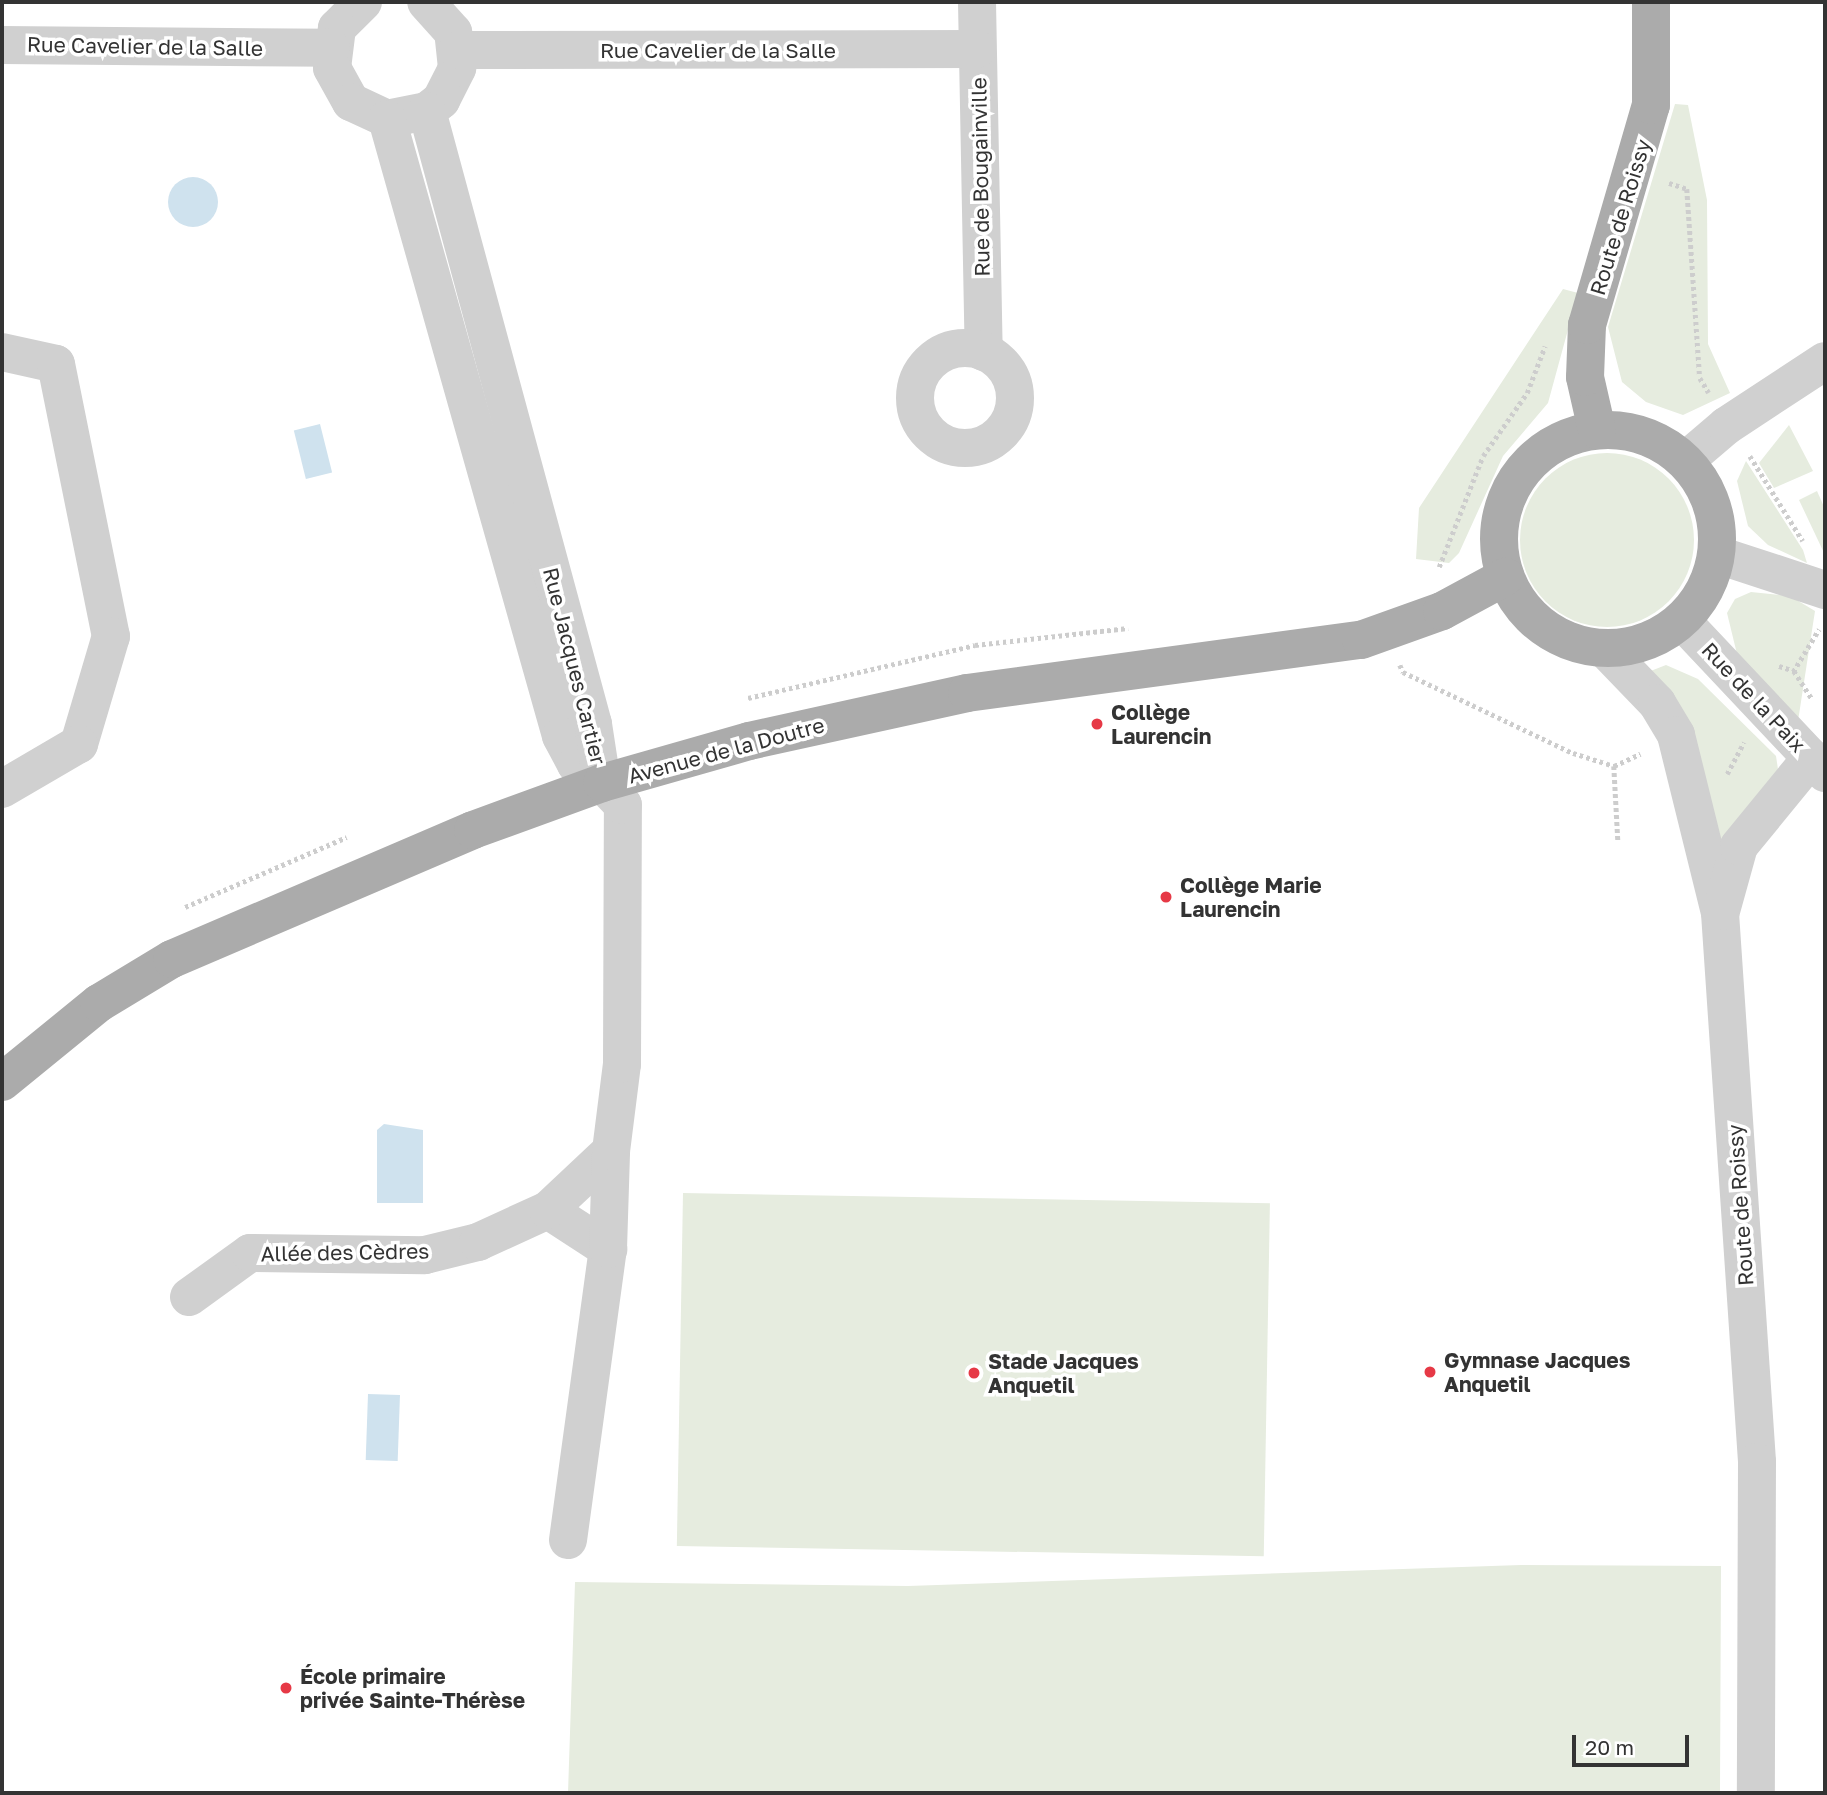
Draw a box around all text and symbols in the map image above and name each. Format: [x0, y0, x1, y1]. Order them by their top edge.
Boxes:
street label: Rue Cavelier de la Salle [27, 31, 263, 61]
street label: Rue Cavelier de la Salle [600, 37, 836, 63]
street label: Rue de Bougainville [966, 77, 994, 277]
street label: Route de Roissy [1584, 136, 1656, 298]
street label: Rue Jacques Cartier [538, 565, 612, 767]
street label: Rue de la Paix [1697, 637, 1811, 757]
place label: Collège Laurencin [1111, 699, 1211, 749]
street label: Avenue de la Doutre [625, 712, 827, 788]
marker: Collège Laurencin [1089, 716, 1105, 732]
place label: Collège Marie Laurencin [1180, 872, 1322, 922]
marker: Collège Marie Laurencin [1158, 889, 1174, 905]
street label: Route de Roissy [1722, 1123, 1758, 1287]
street label: Allée des Cèdres [260, 1238, 430, 1266]
place label: Gymnase Jacques Anquetil [1444, 1347, 1630, 1397]
place label: Stade Jacques Anquetil [988, 1348, 1139, 1398]
marker: Gymnase Jacques Anquetil [1422, 1364, 1438, 1380]
marker: Stade Jacques Anquetil [966, 1365, 982, 1381]
place label: École primaire privée Sainte-Thérèse [300, 1663, 525, 1713]
marker: École primaire privée Sainte-Thérèse [278, 1680, 294, 1696]
scale bar [1575, 1722, 1692, 1766]
text: 20 m [1585, 1734, 1634, 1760]

